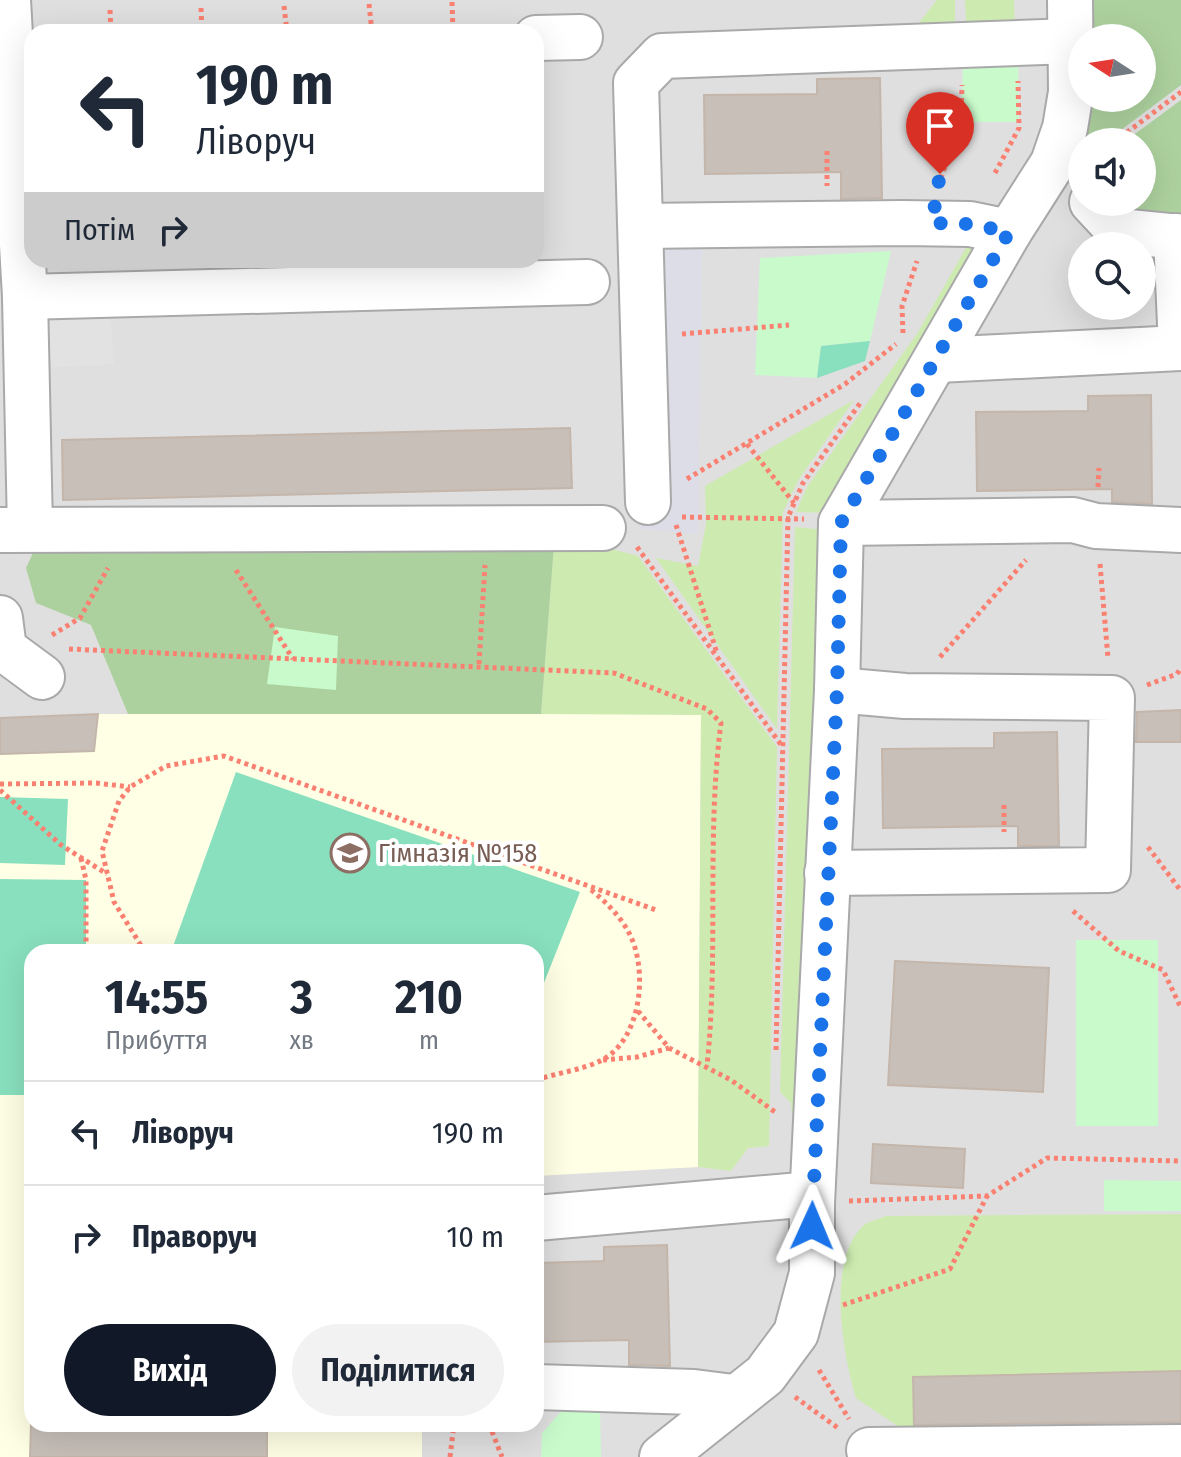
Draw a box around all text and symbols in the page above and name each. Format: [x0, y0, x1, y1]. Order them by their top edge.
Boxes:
north arrow [1068, 24, 1156, 112]
map controls [1068, 24, 1156, 320]
text: 190 m [196, 52, 334, 119]
icon: left [64, 56, 168, 160]
pin [906, 92, 974, 174]
icon: arrive [918, 104, 962, 148]
text: Ліворуч [196, 120, 316, 164]
button: sound [1068, 128, 1156, 216]
icon: right [151, 208, 195, 252]
text: Потім [64, 212, 135, 248]
button: search [1068, 232, 1156, 320]
school or university icon: Гімназія №158 [329, 832, 371, 874]
place label: Гімназія №158 [378, 838, 537, 869]
text: 14:55 [105, 968, 208, 1026]
text: 3 [290, 968, 313, 1026]
text: 210 [395, 968, 463, 1026]
text: Прибуття [106, 1025, 208, 1056]
text: хв [289, 1025, 314, 1056]
text: m [419, 1025, 439, 1056]
icon: left [64, 1111, 108, 1155]
text: Ліворуч [132, 1115, 234, 1151]
text: 190 m [432, 1115, 504, 1151]
position arrow [770, 1184, 854, 1268]
icon: right [64, 1215, 108, 1259]
text: Праворуч [132, 1219, 257, 1255]
text: 10 m [447, 1219, 504, 1255]
button: Вихід [64, 1324, 276, 1416]
button: Поділитися [292, 1324, 504, 1416]

